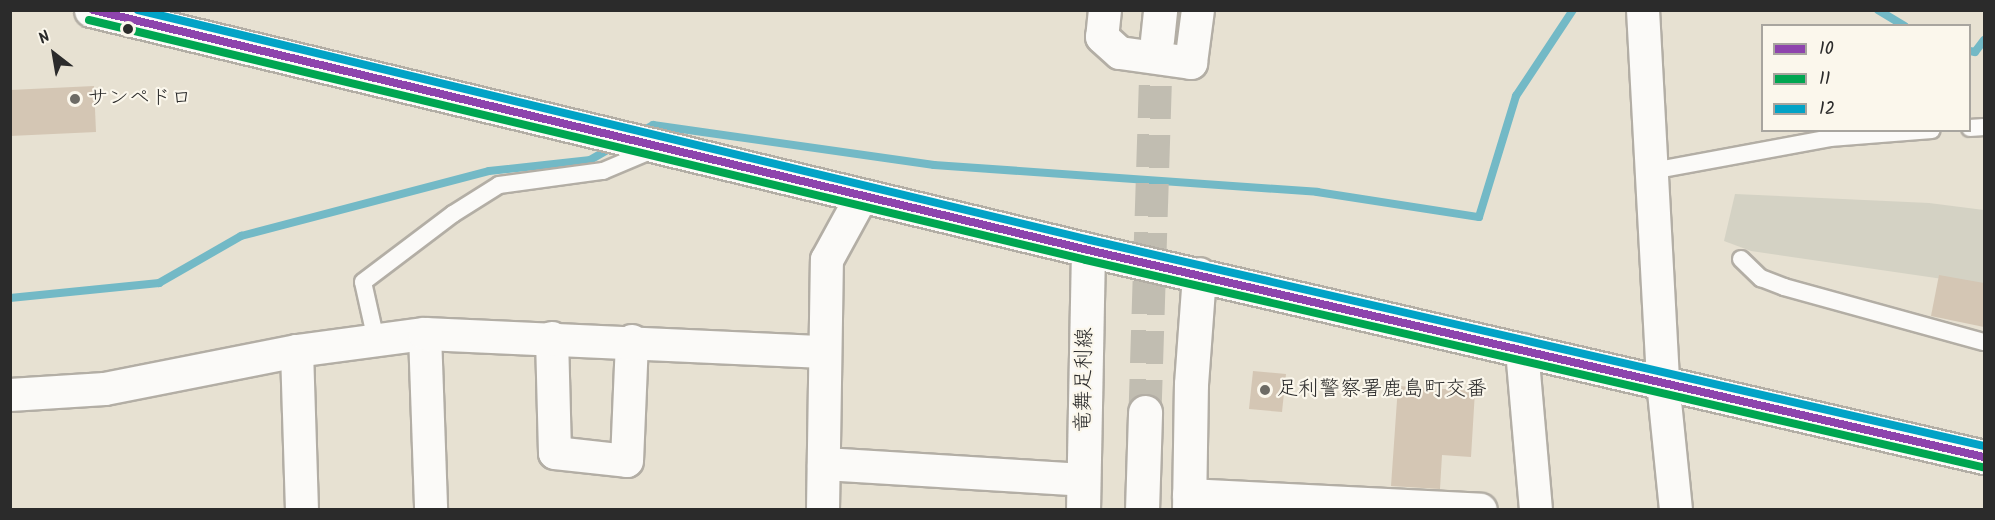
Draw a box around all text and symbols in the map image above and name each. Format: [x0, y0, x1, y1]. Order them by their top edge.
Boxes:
unlabelled marker [122, 23, 134, 35]
north arrow [24, 24, 84, 84]
legend [1761, 24, 1971, 132]
text: N [34, 25, 55, 51]
text: 10 [1819, 35, 1834, 64]
text: 11 [1819, 65, 1830, 94]
place label: サンペドロ [87, 86, 192, 112]
marker: サンペドロ [68, 92, 82, 106]
text: 12 [1819, 95, 1835, 124]
street label: 竜舞足利線 [1071, 327, 1099, 433]
place label: 足利警察署鹿島町交番 [1277, 377, 1487, 403]
marker: 足利警察署鹿島町交番 [1258, 383, 1272, 397]

